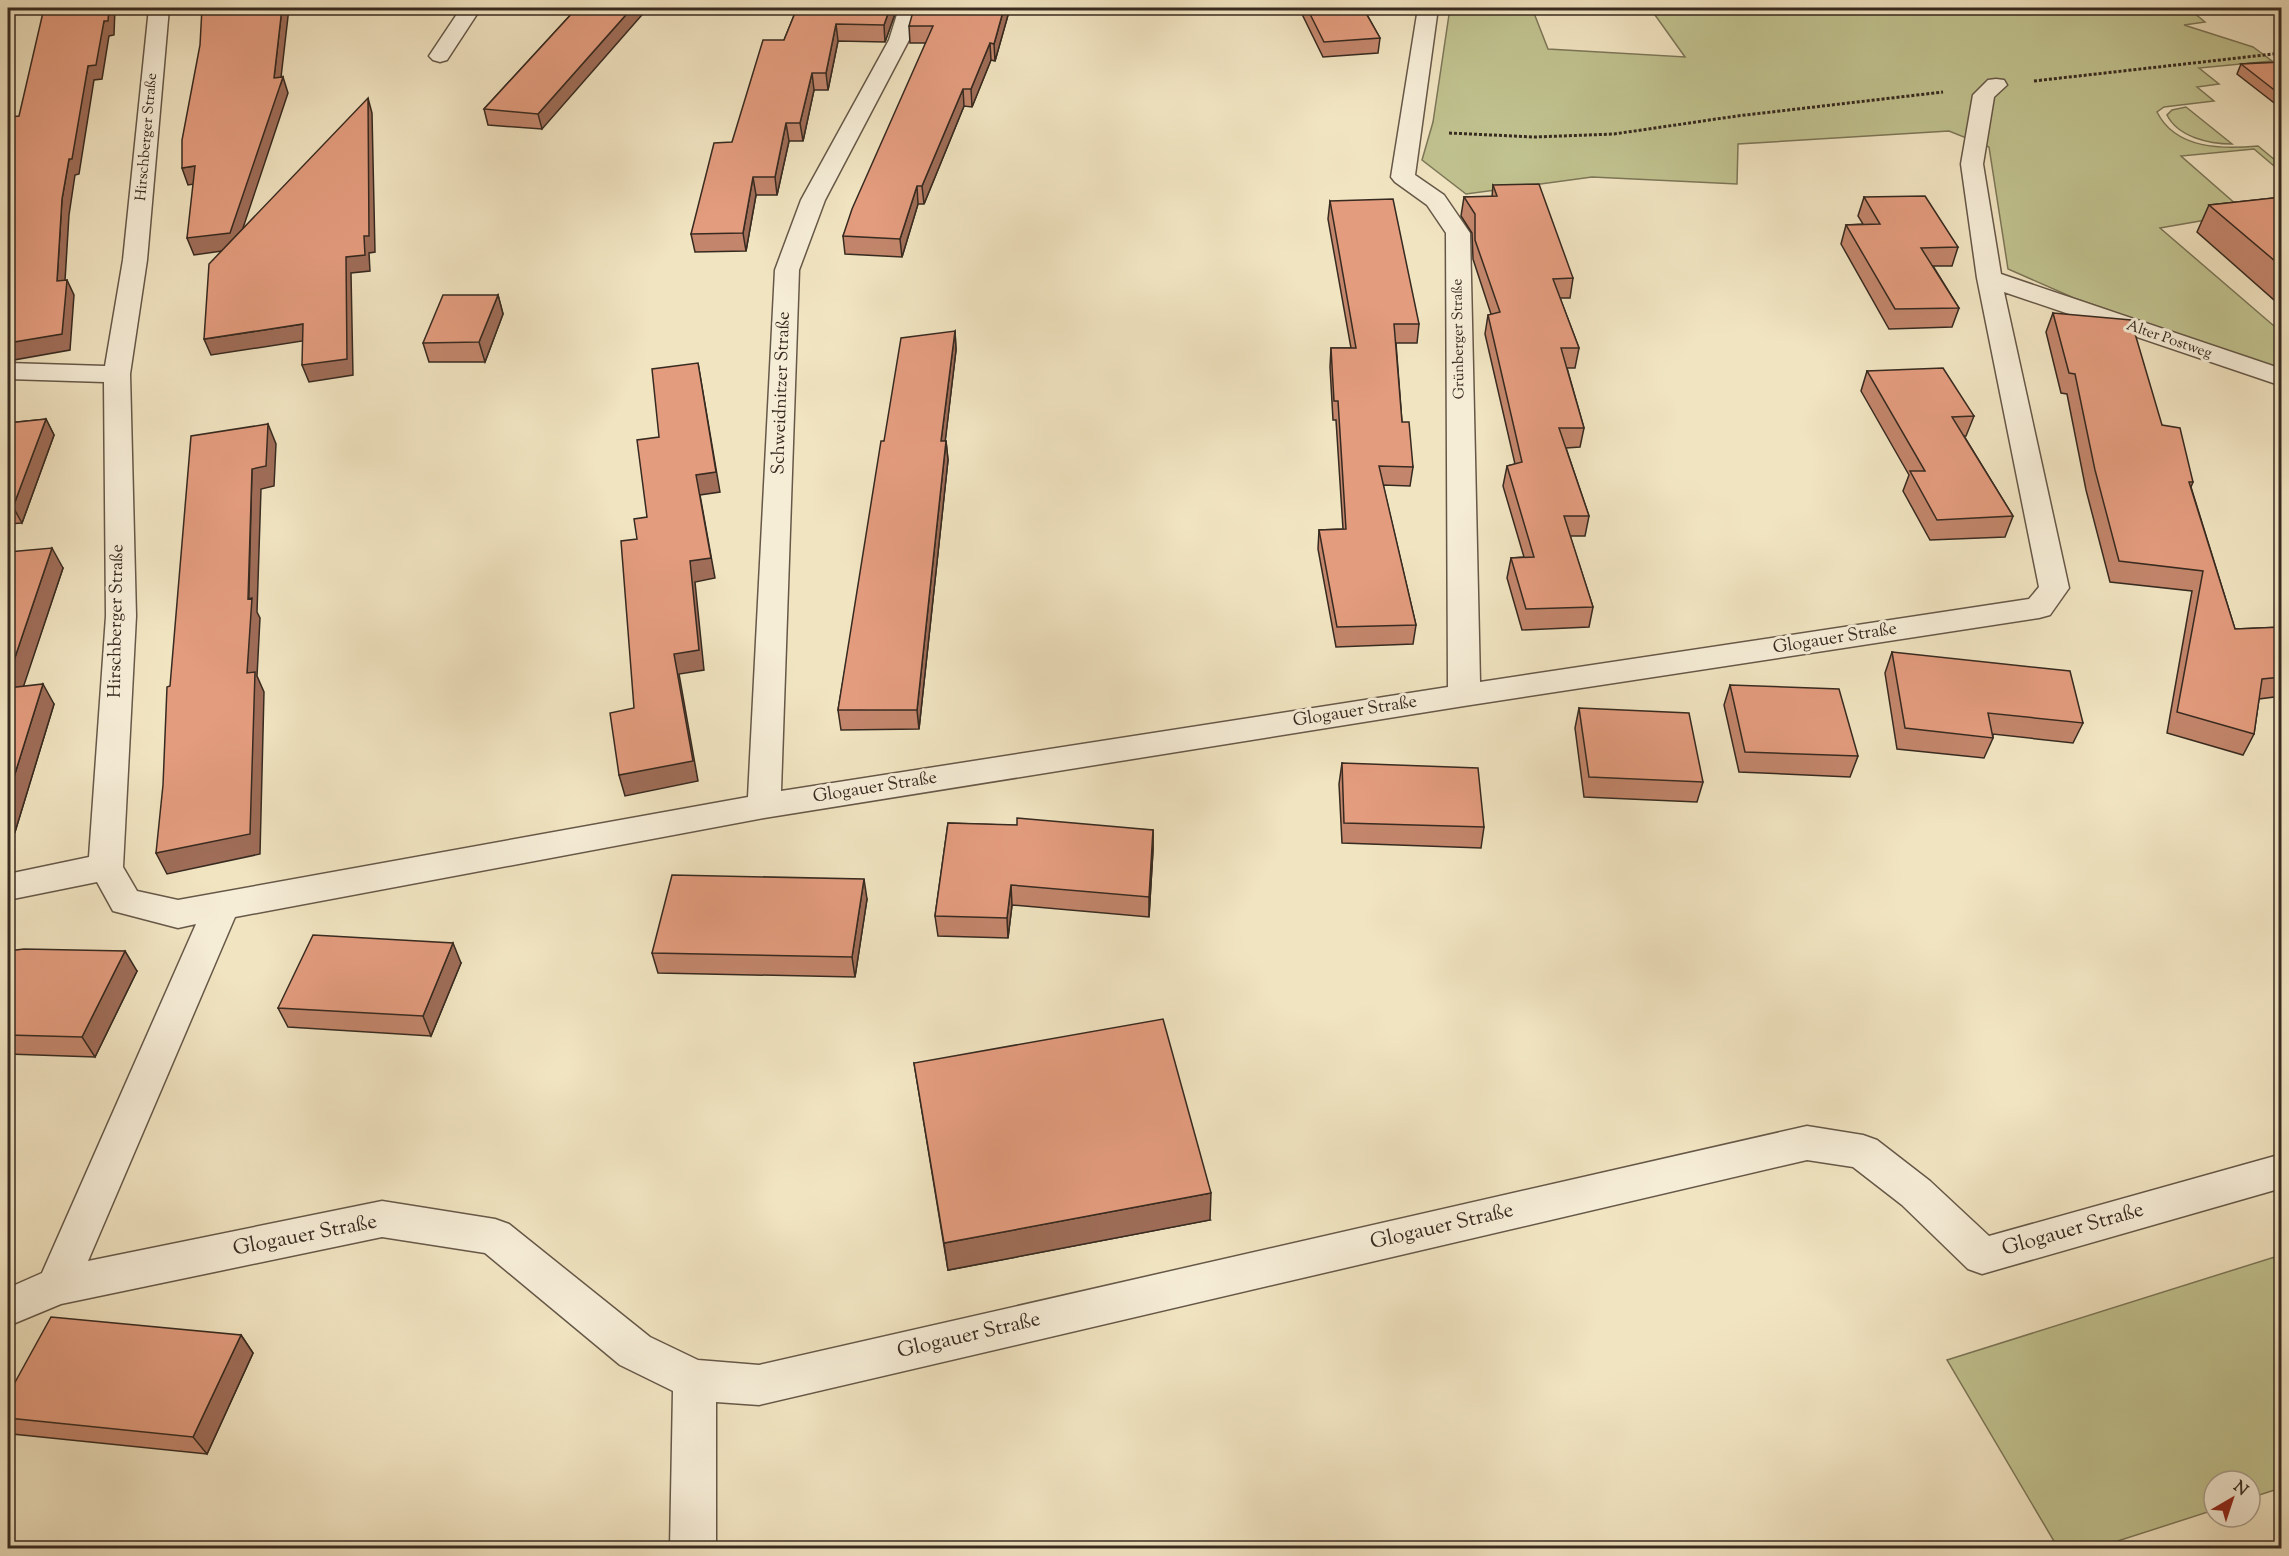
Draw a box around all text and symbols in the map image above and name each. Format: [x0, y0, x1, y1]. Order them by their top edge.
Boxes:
street label: Hirschberger Straße [131, 72, 163, 202]
street label: Grünberger Straße [1447, 279, 1471, 399]
street label: Schweidnitzer Straße [766, 311, 798, 475]
street label: Alter Postweg [2123, 316, 2215, 364]
street label: Hirschberger Straße [103, 544, 131, 698]
street label: Glogauer Straße [1771, 616, 1899, 662]
street label: Glogauer Straße [1291, 689, 1419, 735]
street label: Glogauer Straße [811, 765, 939, 811]
street label: Glogauer Straße [1999, 1195, 2147, 1265]
street label: Glogauer Straße [1367, 1196, 1517, 1258]
street label: Glogauer Straße [230, 1207, 380, 1265]
street label: Glogauer Straße [894, 1305, 1044, 1367]
north arrow [2202, 1469, 2262, 1529]
text: N [2228, 1476, 2252, 1502]

